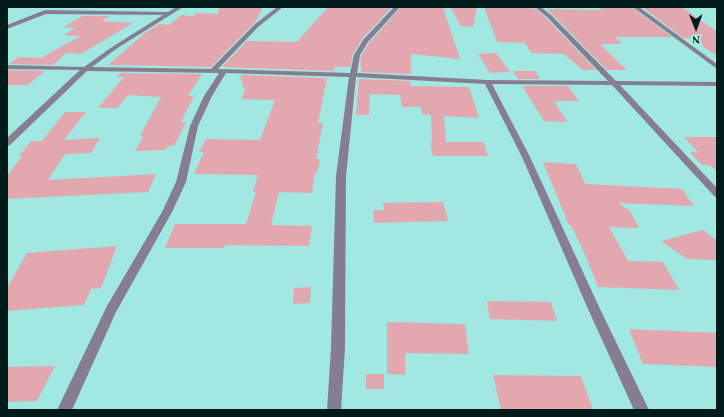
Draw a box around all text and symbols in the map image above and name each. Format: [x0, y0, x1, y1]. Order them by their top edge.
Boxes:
north arrow [676, 8, 716, 48]
text: N [692, 34, 700, 46]

